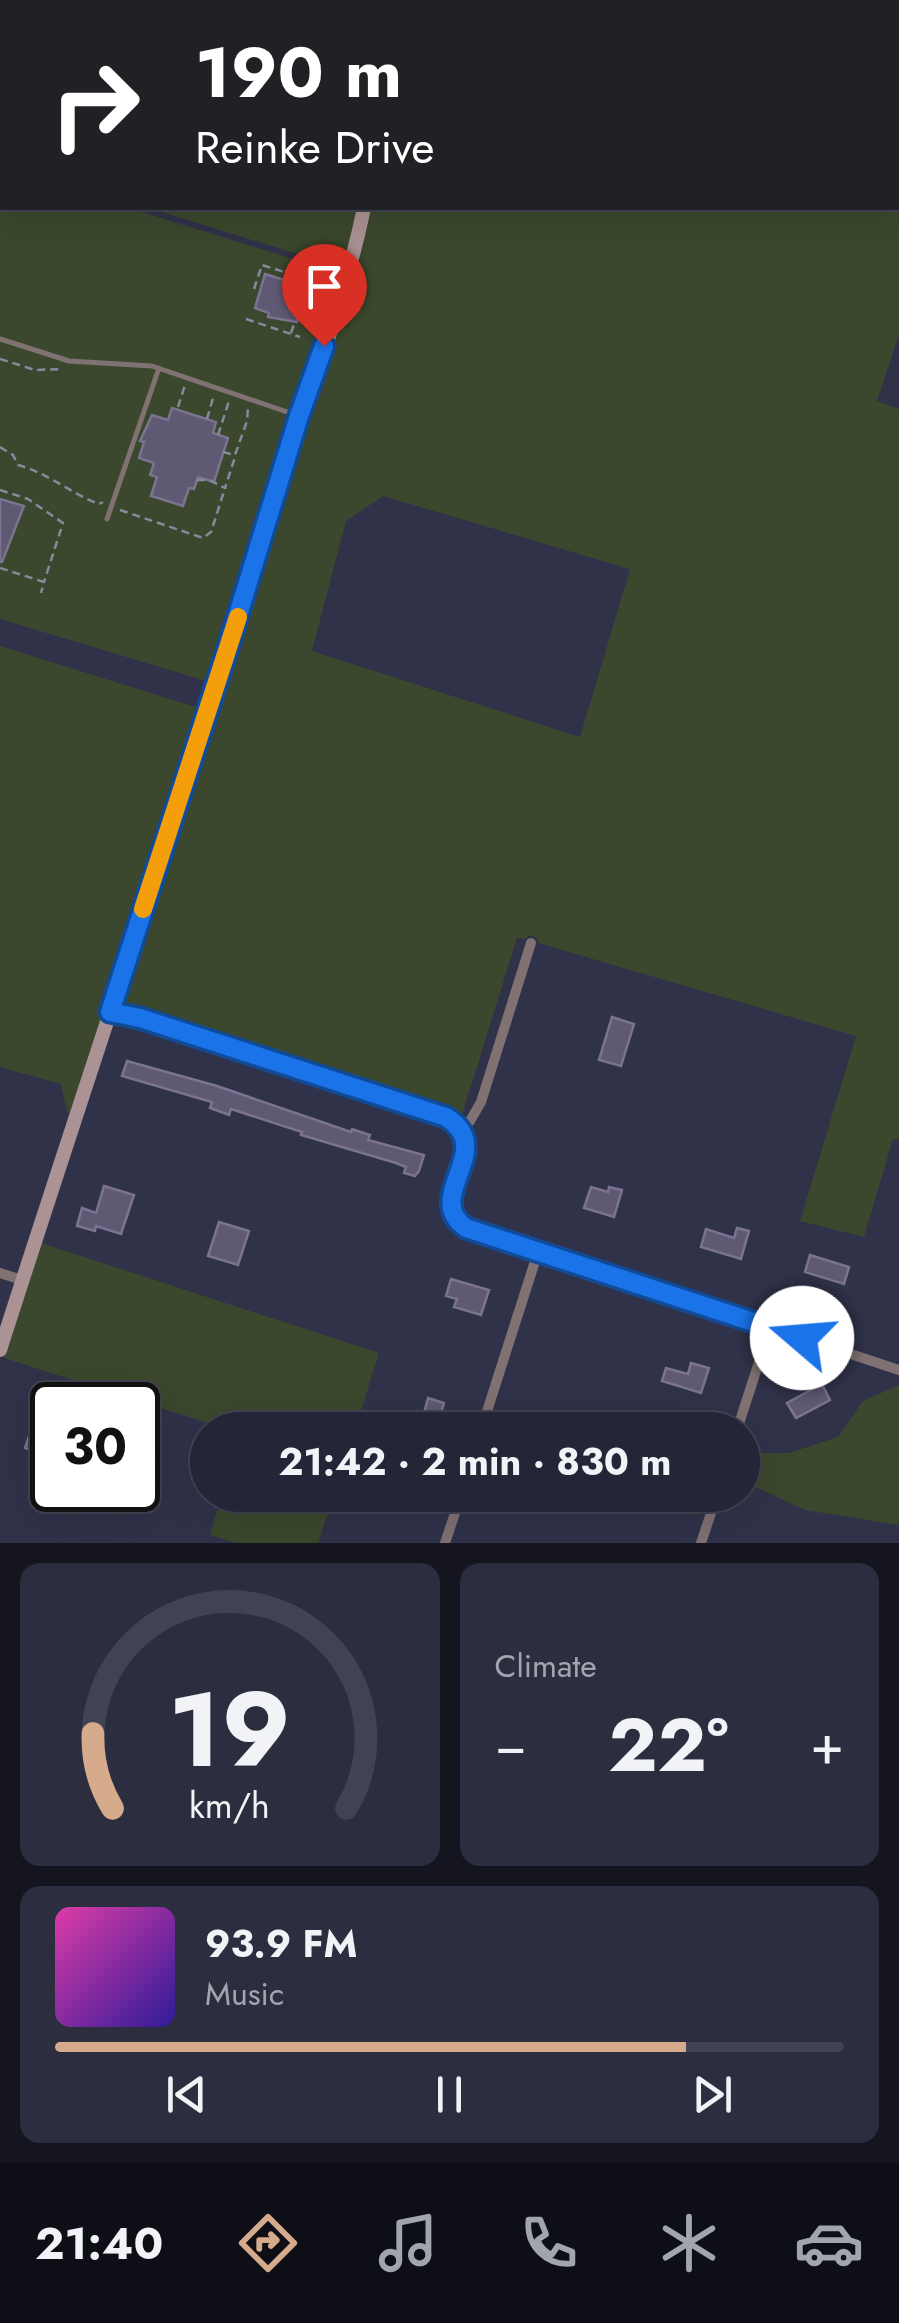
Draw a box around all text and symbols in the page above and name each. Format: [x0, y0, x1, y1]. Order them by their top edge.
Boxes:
text: 190 m [195, 22, 402, 123]
icon: right [30, 40, 160, 170]
text: Reinke Drive [195, 115, 435, 180]
pin [282, 244, 367, 347]
icon: arrive [297, 259, 352, 314]
position arrow [750, 1286, 854, 1390]
speed limit sign: 30 [30, 1382, 160, 1512]
text: 21:42 · 2 min · 830 m [279, 1434, 672, 1489]
text: Climate [495, 1643, 597, 1689]
text: 19 [168, 1655, 291, 1805]
text: 22° [608, 1691, 729, 1799]
text: − [495, 1705, 527, 1785]
text: + [810, 1705, 844, 1785]
text: km/h [189, 1780, 270, 1831]
text: 93.9 FM [205, 1916, 357, 1971]
text: Music [205, 1971, 284, 2017]
icon: previous [159, 2067, 214, 2122]
icon: pause [422, 2067, 477, 2122]
icon: next [685, 2067, 740, 2122]
icon: directions [233, 2208, 303, 2278]
icon: music [373, 2208, 443, 2278]
icon: phone [514, 2208, 584, 2278]
icon: climate [654, 2208, 724, 2278]
icon: car [794, 2208, 864, 2278]
text: 21:40 [35, 2211, 163, 2276]

